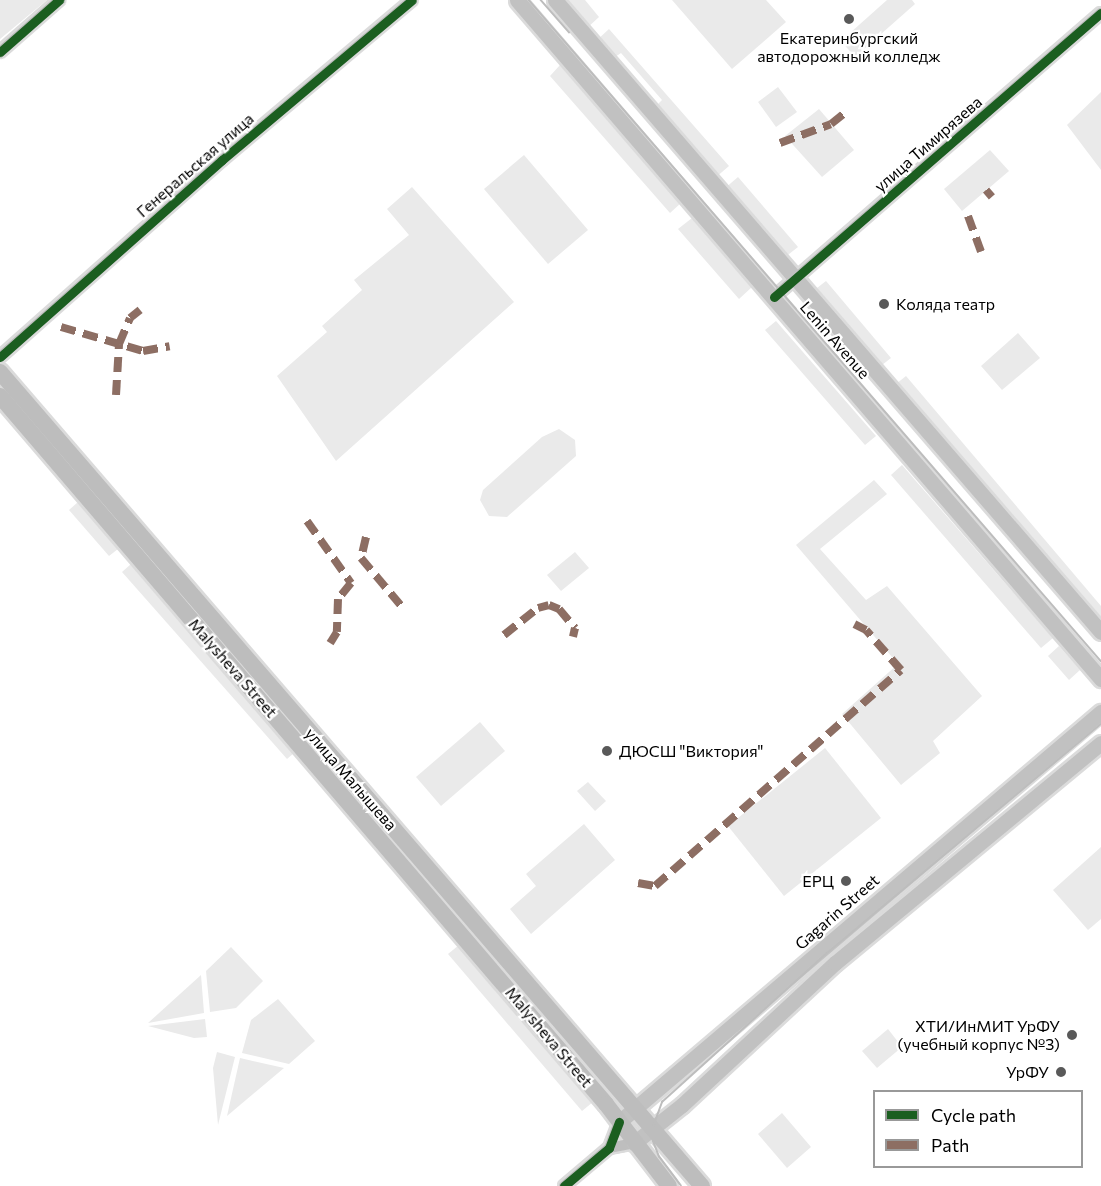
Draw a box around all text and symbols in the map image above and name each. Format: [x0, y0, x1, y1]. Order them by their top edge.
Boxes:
marker: Екатеринбургский автодорожный колледж [842, 12, 856, 26]
place label: Екатеринбургский автодорожный колледж [757, 28, 941, 66]
street label: улица Тимирязева [870, 92, 986, 196]
street label: Генеральская улица [133, 109, 257, 221]
place label: Коляда театр [896, 294, 995, 314]
street label: Lenin Avenue [796, 297, 874, 383]
marker: Коляда театр [877, 297, 891, 311]
street label: Malysheva Street [185, 614, 281, 722]
street label: улица Малышева [301, 724, 401, 834]
place label: ДЮСШ "Виктория" [619, 741, 763, 761]
marker: ДЮСШ "Виктория" [600, 744, 614, 758]
street label: Gagarin Street [791, 870, 883, 954]
place label: ЕРЦ [802, 871, 834, 891]
marker: ЕРЦ [839, 874, 853, 888]
street label: Malysheva Street [501, 983, 597, 1091]
place label: ХТИ/ИнМИТ УрФУ (учебный корпус №3) [897, 1016, 1060, 1054]
marker: ХТИ/ИнМИТ УрФУ (учебный корпус №3) [1065, 1028, 1079, 1042]
place label: УрФУ [1006, 1062, 1049, 1082]
marker: УрФУ [1054, 1065, 1068, 1079]
legend [873, 1090, 1083, 1168]
text: Cycle path [931, 1104, 1016, 1126]
text: Path [931, 1134, 969, 1156]

